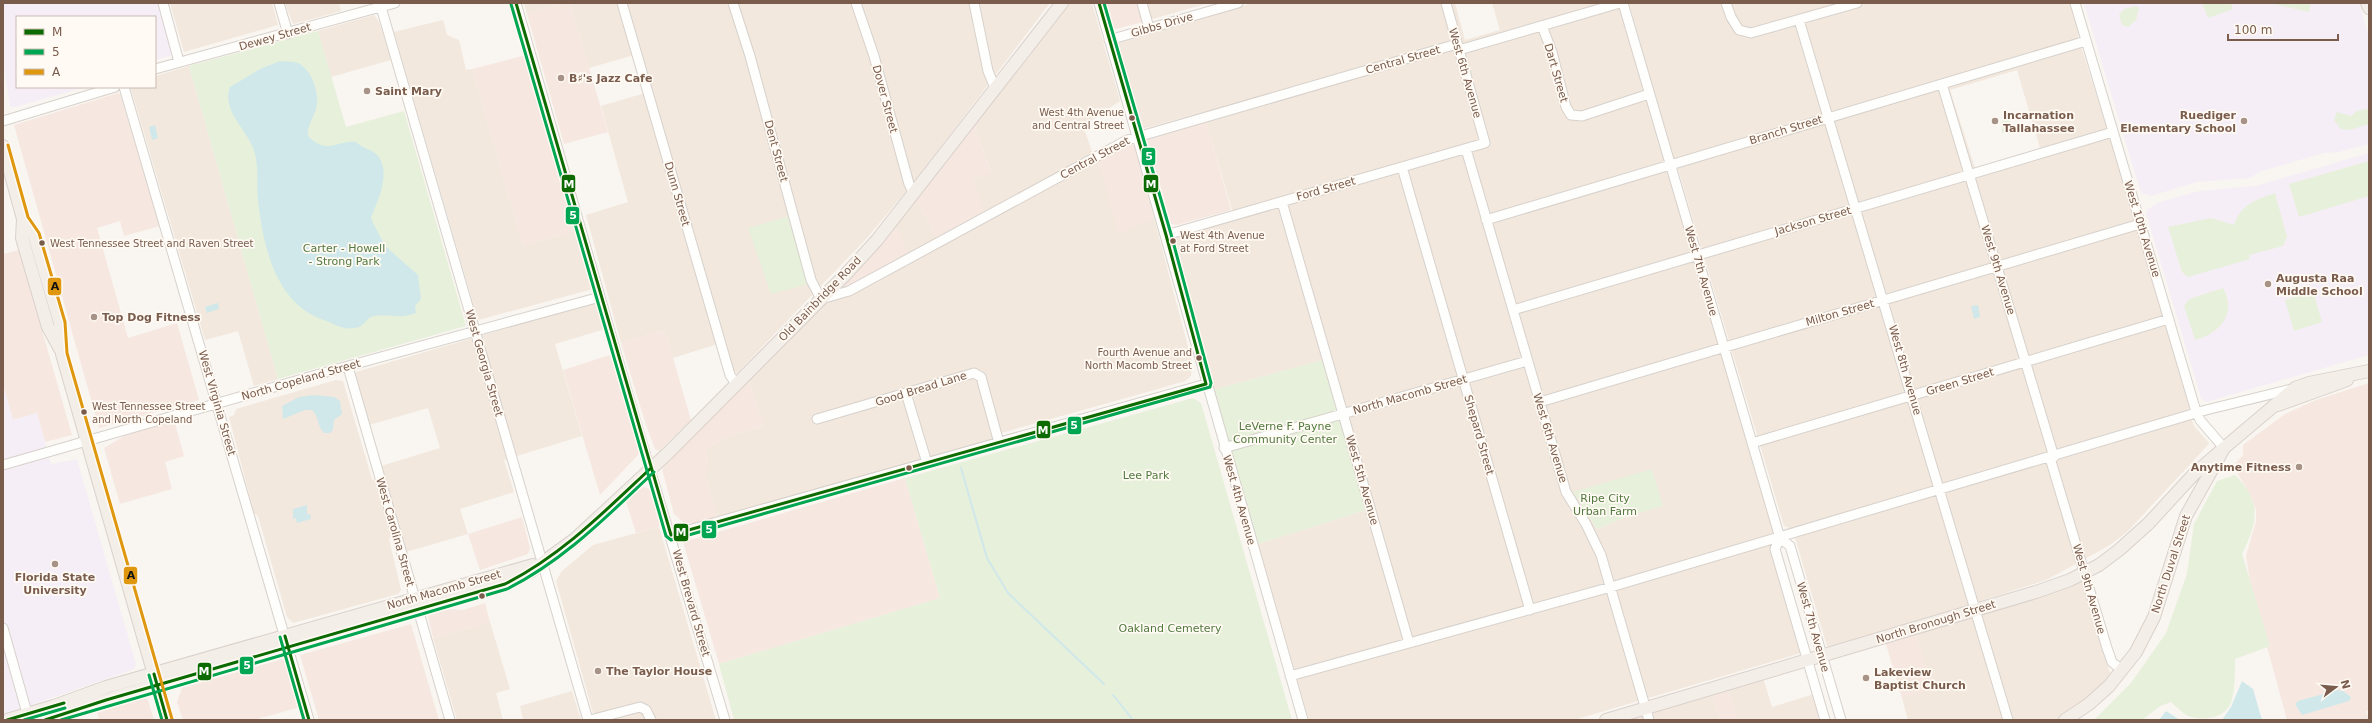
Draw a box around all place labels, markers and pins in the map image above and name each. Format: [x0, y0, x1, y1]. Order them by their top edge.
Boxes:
place label: B♯'s Jazz Cafe [569, 72, 652, 85]
marker: B♯'s Jazz Cafe [556, 73, 566, 83]
place label: Saint Mary [375, 85, 442, 98]
marker: Saint Mary [362, 86, 372, 96]
place label: West 4th Avenue and Central Street [1032, 107, 1124, 131]
place label: Incarnation Tallahassee [2003, 109, 2075, 135]
place label: Ruediger Elementary School [2120, 109, 2237, 135]
marker: West 4th Avenue and Central Street [1127, 113, 1137, 123]
marker: Incarnation Tallahassee [1990, 116, 2000, 126]
marker: Ruediger Elementary School [2239, 116, 2249, 126]
place label: West 4th Avenue at Ford Street [1180, 230, 1265, 254]
marker: West 4th Avenue at Ford Street [1168, 236, 1178, 246]
marker: West Tennessee Street and Raven Street [37, 238, 47, 248]
place label: West Tennessee Street and Raven Street [50, 238, 254, 249]
place label: Augusta Raa Middle School [2276, 272, 2363, 298]
marker: Augusta Raa Middle School [2263, 279, 2273, 289]
place label: Top Dog Fitness [102, 311, 201, 324]
marker: Top Dog Fitness [89, 312, 99, 322]
place label: Fourth Avenue and North Macomb Street [1085, 347, 1192, 371]
marker: Fourth Avenue and North Macomb Street [1194, 353, 1204, 363]
place label: West Tennessee Street and North Copeland [92, 401, 206, 425]
marker: West Tennessee Street and North Copeland [79, 407, 89, 417]
place label: Anytime Fitness [2191, 461, 2291, 474]
marker: Anytime Fitness [2294, 462, 2304, 472]
unlabelled marker [904, 463, 914, 473]
marker: Florida State University [50, 559, 60, 569]
place label: Florida State University [15, 571, 95, 597]
unlabelled marker [477, 591, 487, 601]
place label: The Taylor House [606, 665, 712, 678]
marker: The Taylor House [593, 666, 603, 676]
place label: Lakeview Baptist Church [1874, 666, 1966, 692]
marker: Lakeview Baptist Church [1861, 673, 1871, 683]

